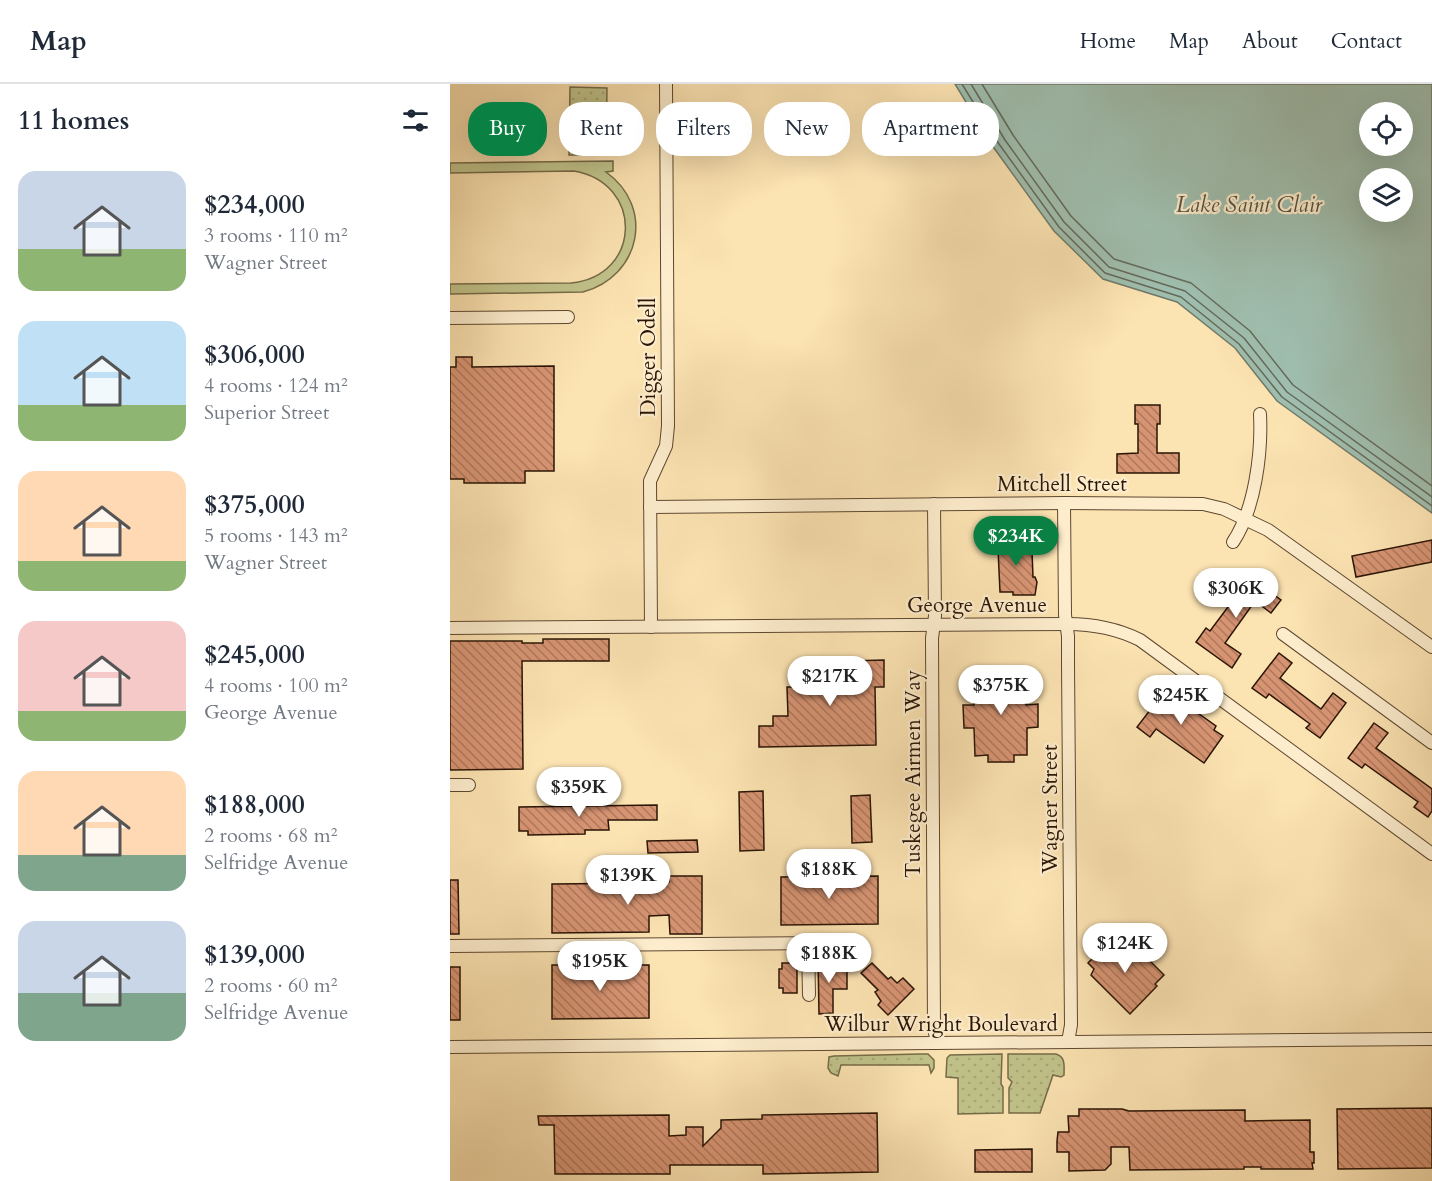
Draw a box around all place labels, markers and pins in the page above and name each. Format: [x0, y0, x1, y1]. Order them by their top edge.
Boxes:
pin: $234K [974, 516, 1058, 567]
pin: $306K [1194, 568, 1278, 619]
pin: $217K [788, 656, 872, 707]
pin: $375K [959, 665, 1043, 716]
pin: $245K [1139, 675, 1223, 726]
pin: $359K [537, 767, 621, 818]
pin: $188K [787, 849, 871, 900]
pin: $139K [586, 855, 670, 906]
pin: $124K [1083, 923, 1167, 974]
pin: $188K [787, 933, 871, 984]
pin: $195K [558, 941, 642, 992]

